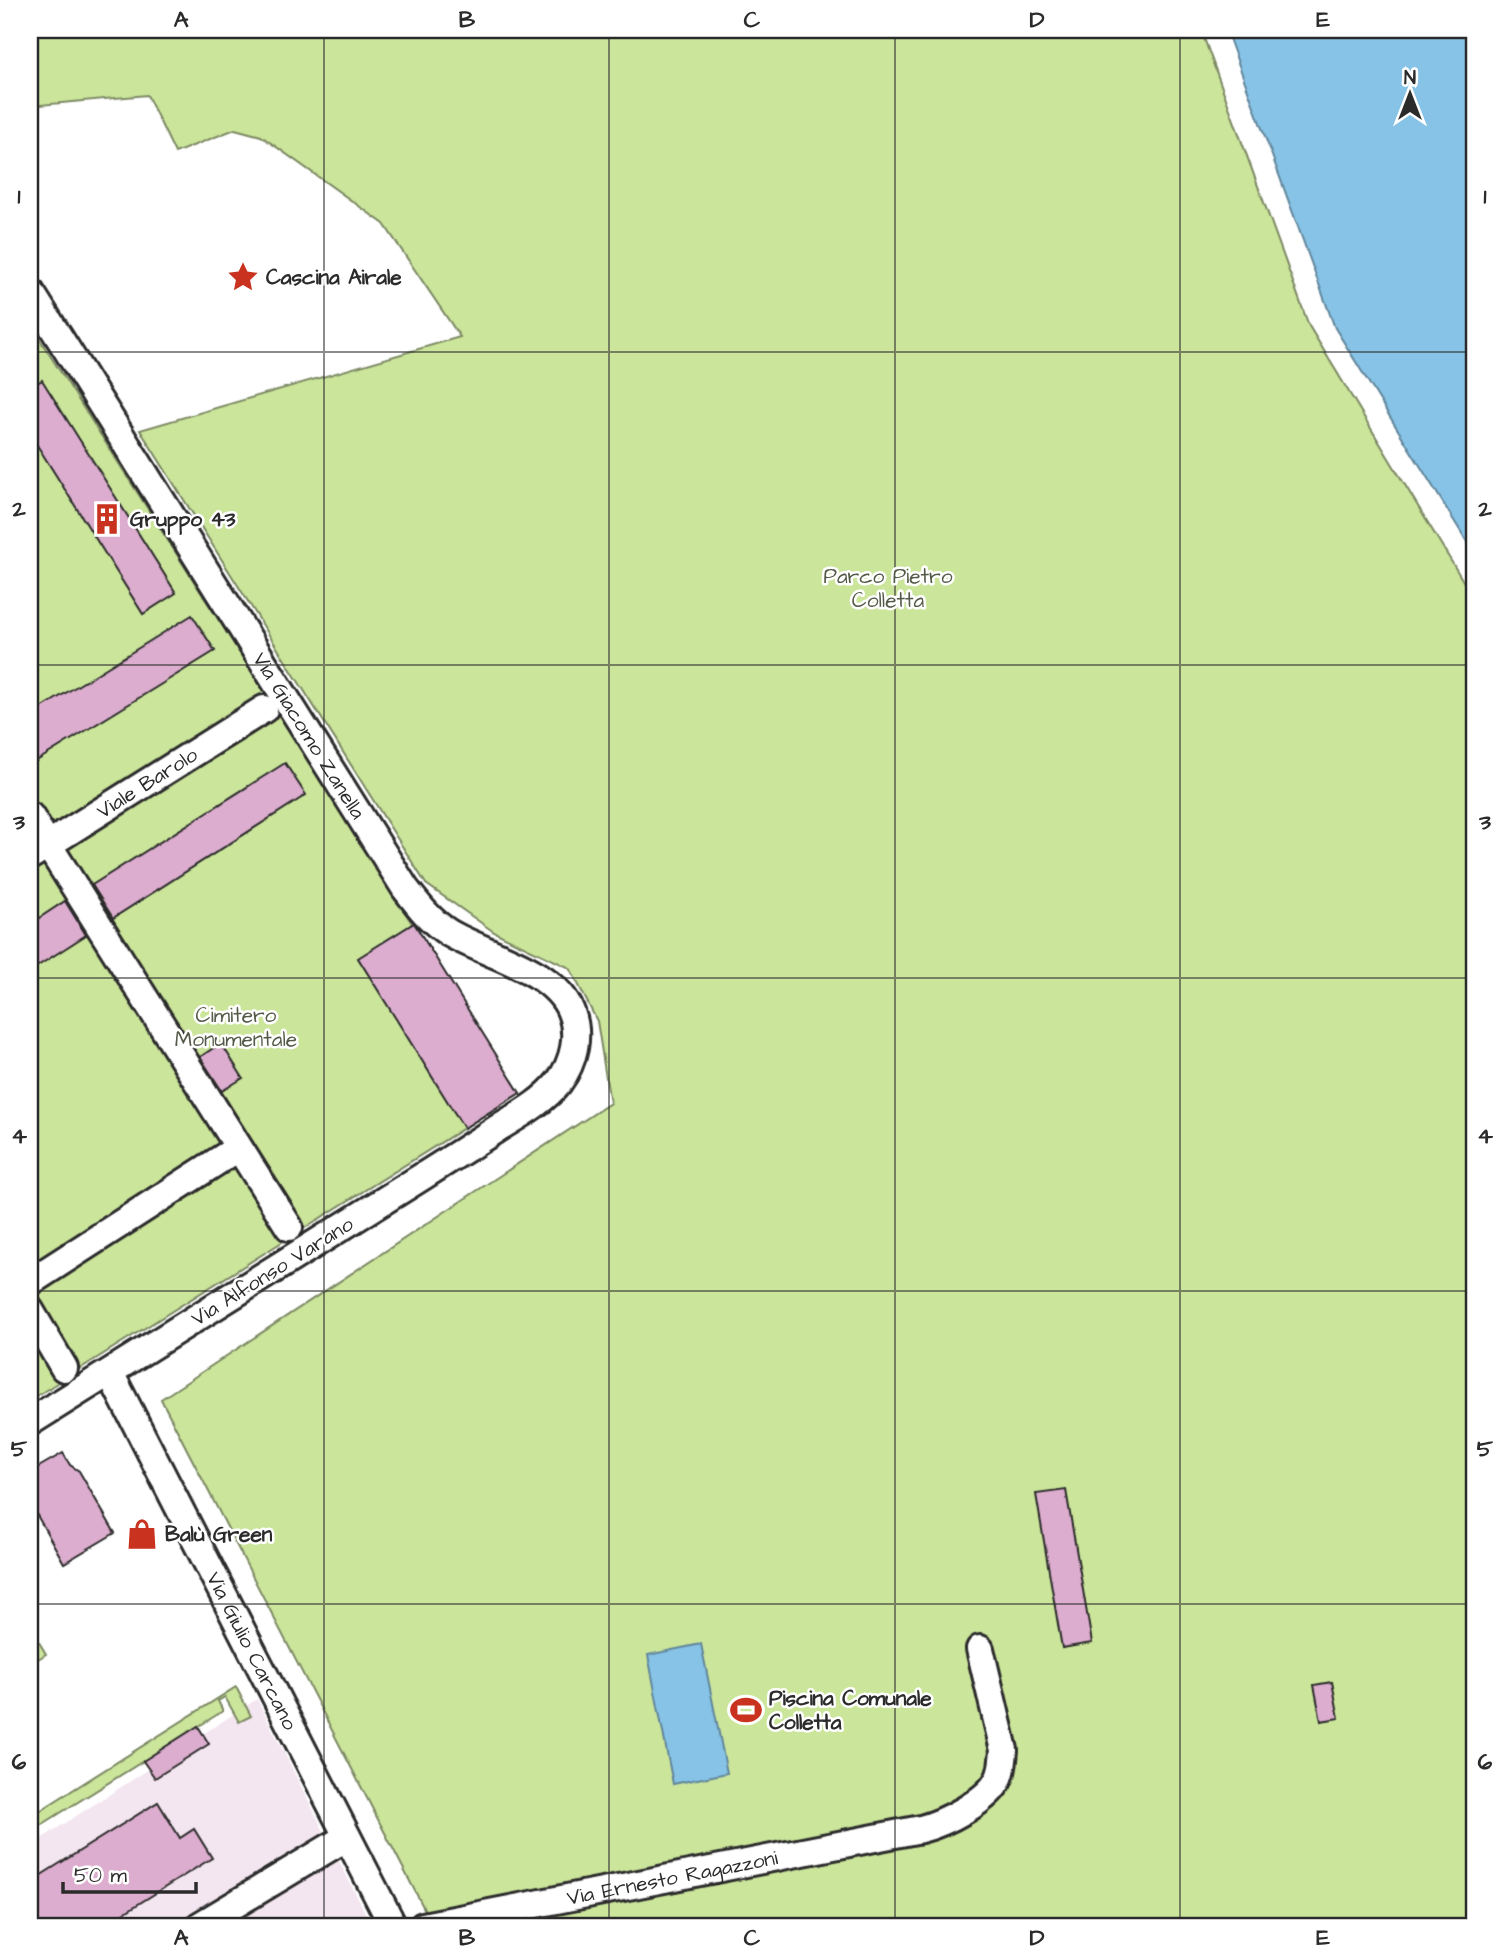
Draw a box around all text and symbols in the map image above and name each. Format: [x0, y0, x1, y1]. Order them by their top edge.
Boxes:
text: A [174, 4, 189, 36]
text: B [459, 4, 476, 36]
text: C [744, 4, 761, 36]
text: D [1030, 4, 1045, 36]
text: E [1316, 4, 1330, 36]
north arrow [1374, 60, 1444, 130]
text: N [1404, 65, 1416, 92]
text: 1 [18, 180, 21, 212]
text: 1 [1484, 180, 1487, 212]
place icon: Cascina Airale [226, 260, 260, 294]
place label: Cascina Airale [266, 263, 402, 292]
text: 2 [11, 493, 26, 525]
text: 2 [1477, 493, 1492, 525]
building icon: Gruppo 43 [90, 502, 124, 536]
place label: Gruppo 43 [130, 505, 236, 535]
park label: Parco Pietro Colletta [824, 562, 953, 615]
street label: Via Giacomo Zanella [246, 647, 372, 825]
street label: Viale Barolo [91, 740, 203, 826]
text: 3 [12, 806, 25, 838]
text: 3 [1478, 806, 1491, 838]
park label: Cimitero Monumentale [175, 1001, 297, 1054]
text: 4 [11, 1120, 27, 1152]
text: 4 [1477, 1120, 1493, 1152]
street label: Via Alfonso Varano [186, 1210, 359, 1333]
text: 5 [11, 1433, 28, 1465]
text: 5 [1477, 1433, 1494, 1465]
shop icon: Balù Green [125, 1517, 159, 1551]
place label: Balù Green [165, 1520, 273, 1549]
street label: Via Giulio Carcano [199, 1567, 304, 1735]
place label: Piscina Comunale Colletta [769, 1684, 932, 1737]
sports icon: Piscina Comunale Colletta [729, 1693, 763, 1727]
text: 6 [12, 1746, 27, 1778]
text: 6 [1478, 1746, 1493, 1778]
street label: Via Ernesto Ragazzoni [565, 1843, 780, 1913]
scale bar [63, 1851, 196, 1895]
text: 50 m [74, 1861, 128, 1890]
text: A [174, 1922, 189, 1954]
text: B [459, 1922, 476, 1954]
text: C [744, 1922, 761, 1954]
text: D [1030, 1922, 1045, 1954]
text: E [1316, 1922, 1330, 1954]

